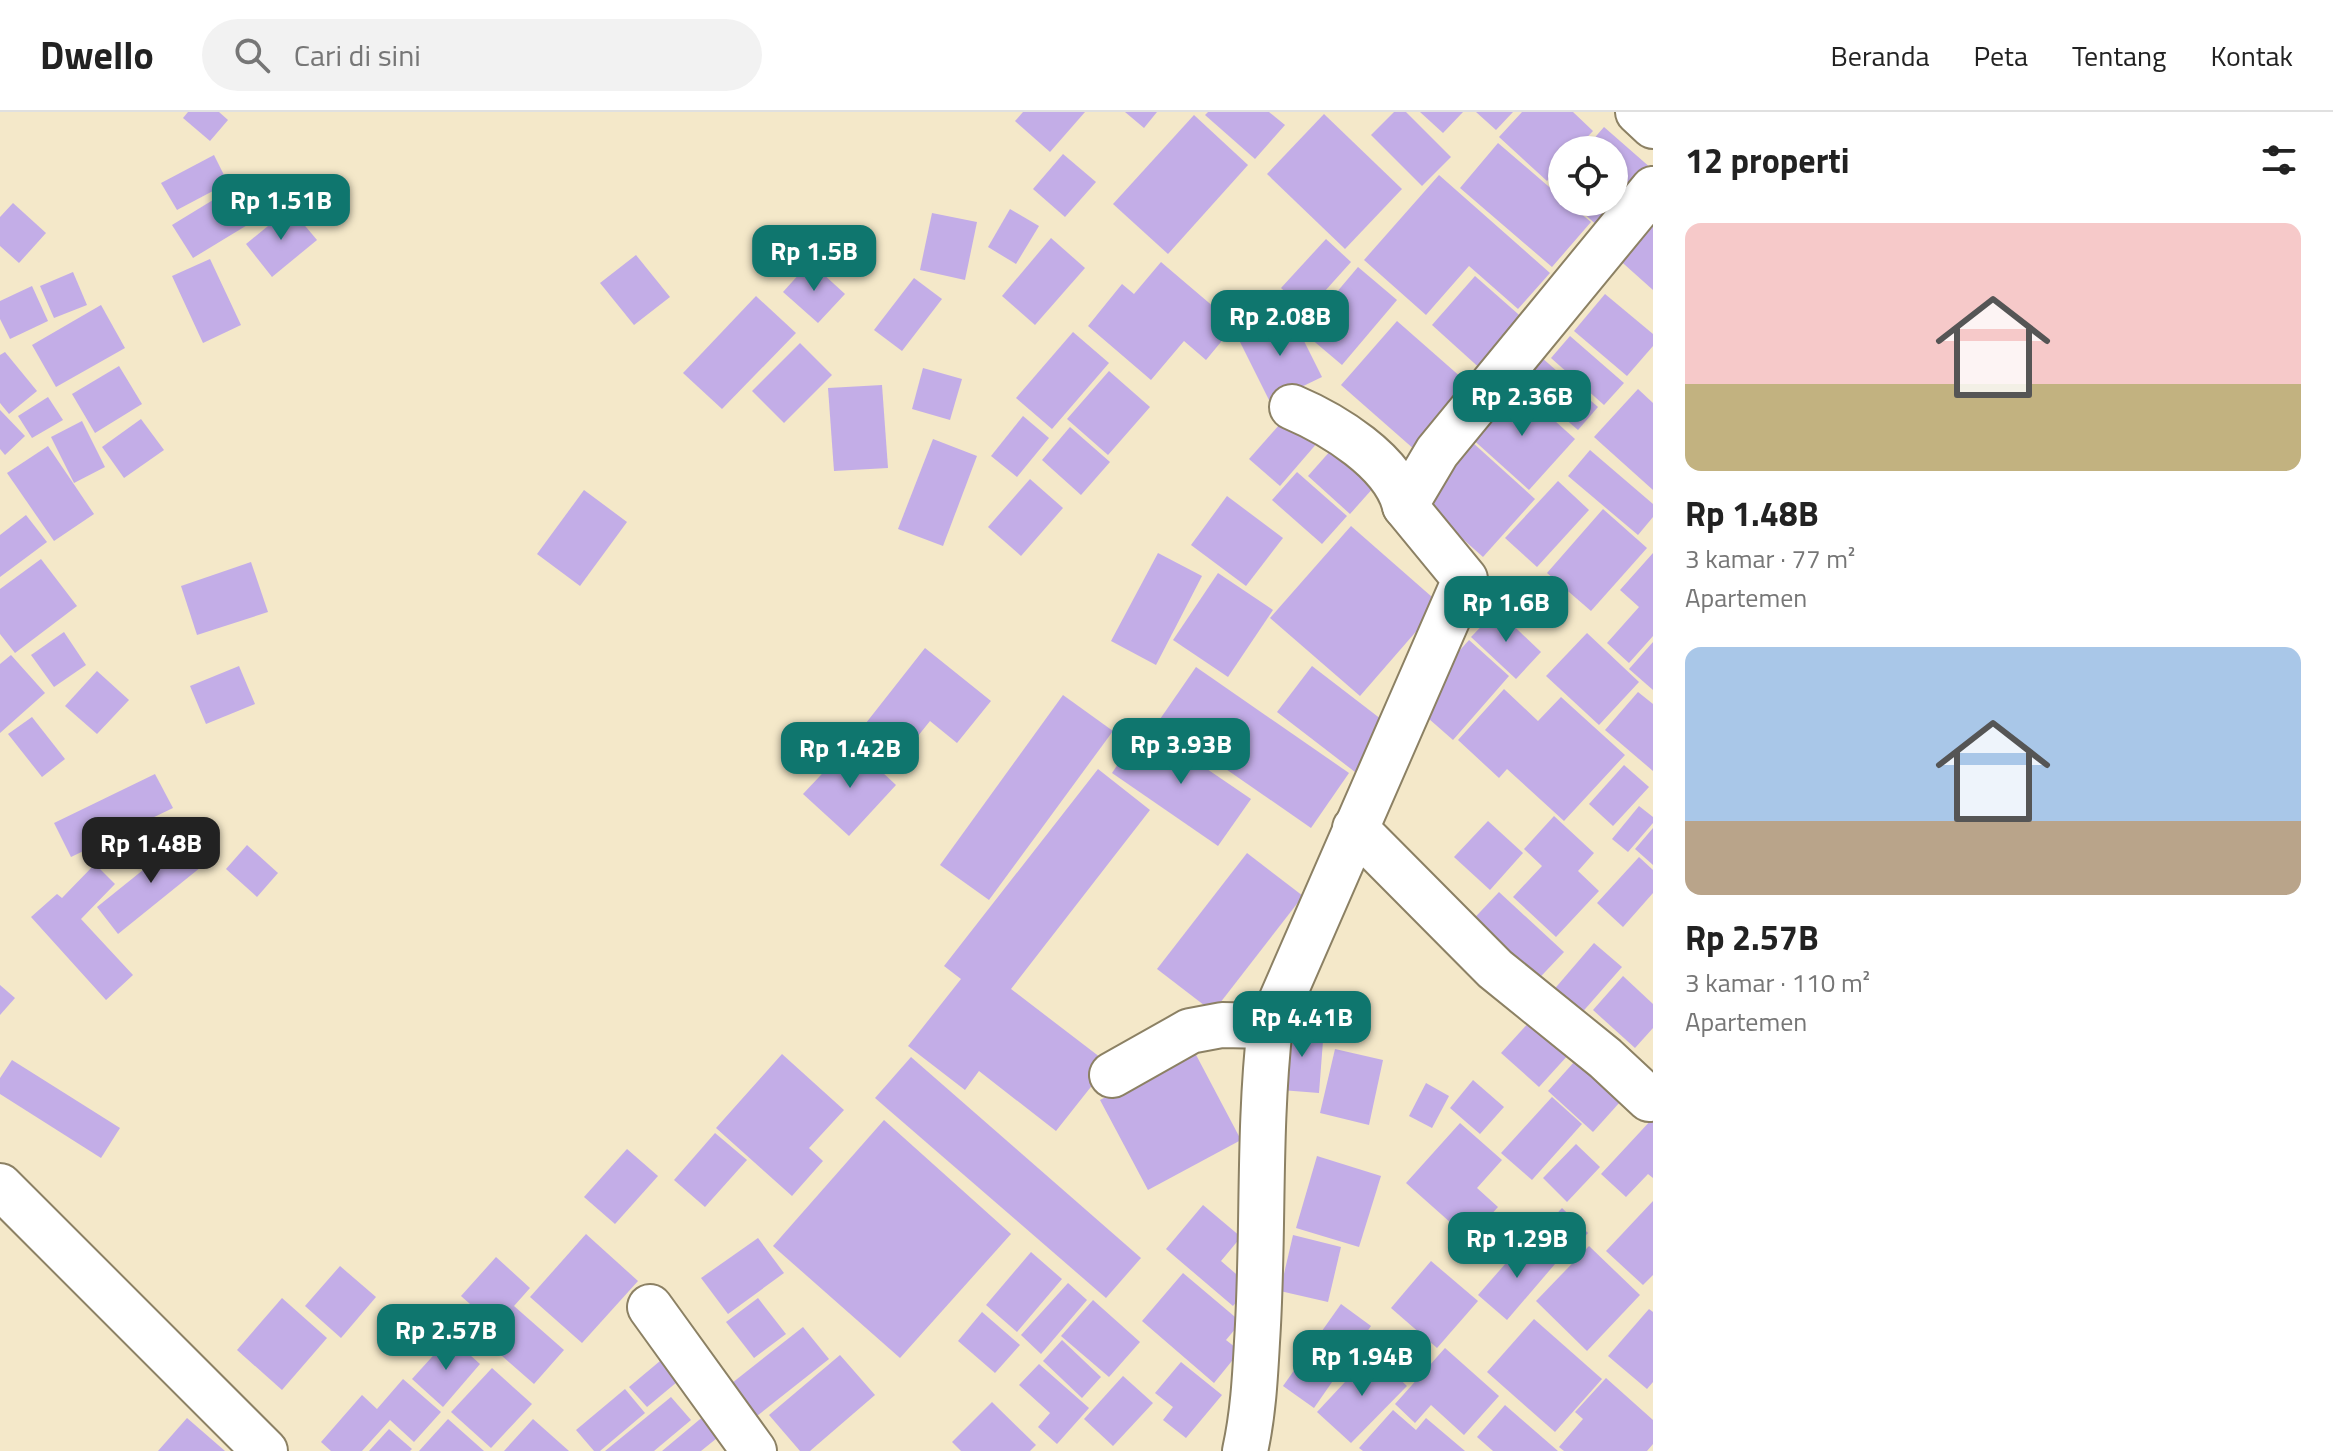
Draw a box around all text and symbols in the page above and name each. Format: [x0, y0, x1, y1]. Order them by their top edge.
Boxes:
search box [202, 19, 762, 91]
text: Dwello [40, 26, 154, 84]
text: Cari di sini [294, 32, 421, 78]
icon: search [230, 33, 274, 77]
text: Beranda [1831, 34, 1930, 77]
text: Peta [1974, 34, 2028, 77]
text: Tentang [2072, 34, 2166, 77]
text: Kontak [2210, 34, 2293, 77]
text: 12 properti [1685, 134, 1849, 186]
map controls [1548, 136, 1628, 216]
button: locate [1548, 136, 1628, 216]
icon: filters [2257, 138, 2301, 182]
pin: Rp 1.51B [198, 174, 364, 242]
text: Rp 1.51B [230, 180, 332, 219]
pin: Rp 1.5B [740, 225, 888, 293]
text: Rp 1.5B [770, 231, 858, 270]
icon: home [1921, 275, 2065, 419]
pin: Rp 2.08B [1197, 290, 1363, 358]
text: Rp 2.08B [1229, 296, 1331, 335]
pin: Rp 2.36B [1439, 370, 1605, 438]
text: Rp 2.36B [1471, 376, 1573, 415]
text: Rp 1.48B [1685, 487, 1819, 539]
text: 3 kamar · 77 m² [1685, 539, 1855, 578]
pin: Rp 1.6B [1432, 576, 1580, 644]
text: Apartemen [1685, 578, 1807, 617]
text: Rp 1.6B [1462, 582, 1550, 621]
icon: home [1921, 699, 2065, 843]
pin: Rp 3.93B [1098, 718, 1264, 786]
pin: Rp 1.42B [767, 722, 933, 790]
text: Rp 3.93B [1130, 724, 1232, 763]
text: Rp 1.42B [799, 728, 901, 767]
pin: Rp 1.48B [68, 817, 234, 885]
text: Rp 1.48B [100, 823, 202, 862]
text: Rp 2.57B [1685, 911, 1819, 963]
text: 3 kamar · 110 m² [1685, 963, 1870, 1002]
pin: Rp 4.41B [1219, 991, 1385, 1059]
text: Rp 4.41B [1251, 997, 1353, 1036]
text: Apartemen [1685, 1002, 1807, 1041]
pin: Rp 1.29B [1434, 1212, 1600, 1280]
text: Rp 1.29B [1466, 1218, 1568, 1257]
pin: Rp 2.57B [363, 1304, 529, 1372]
text: Rp 2.57B [395, 1310, 497, 1349]
pin: Rp 1.94B [1279, 1330, 1445, 1398]
text: Rp 1.94B [1311, 1336, 1413, 1375]

